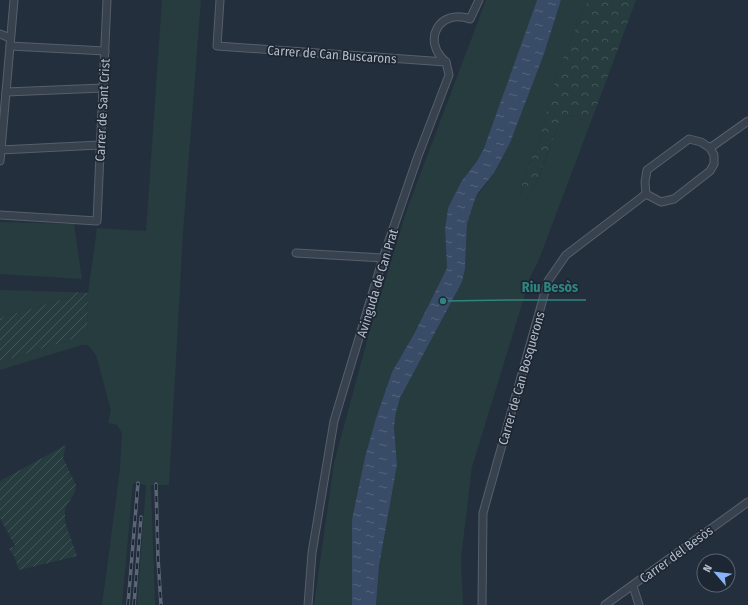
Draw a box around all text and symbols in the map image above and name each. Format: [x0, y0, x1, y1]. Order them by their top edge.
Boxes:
street label: Carrer de Can Buscarons [267, 43, 397, 67]
street label: Carrer de Sant Crist [92, 57, 113, 162]
street label: Avinguda de Can Prat [354, 226, 401, 339]
callout: Riu Besòs [513, 274, 586, 300]
text: Riu Besòs [522, 279, 578, 296]
street label: Carrer de Can Bosquerons [495, 309, 548, 446]
street label: Carrer del Besòs [637, 523, 716, 586]
north arrow [696, 553, 736, 593]
text: N [700, 563, 715, 575]

